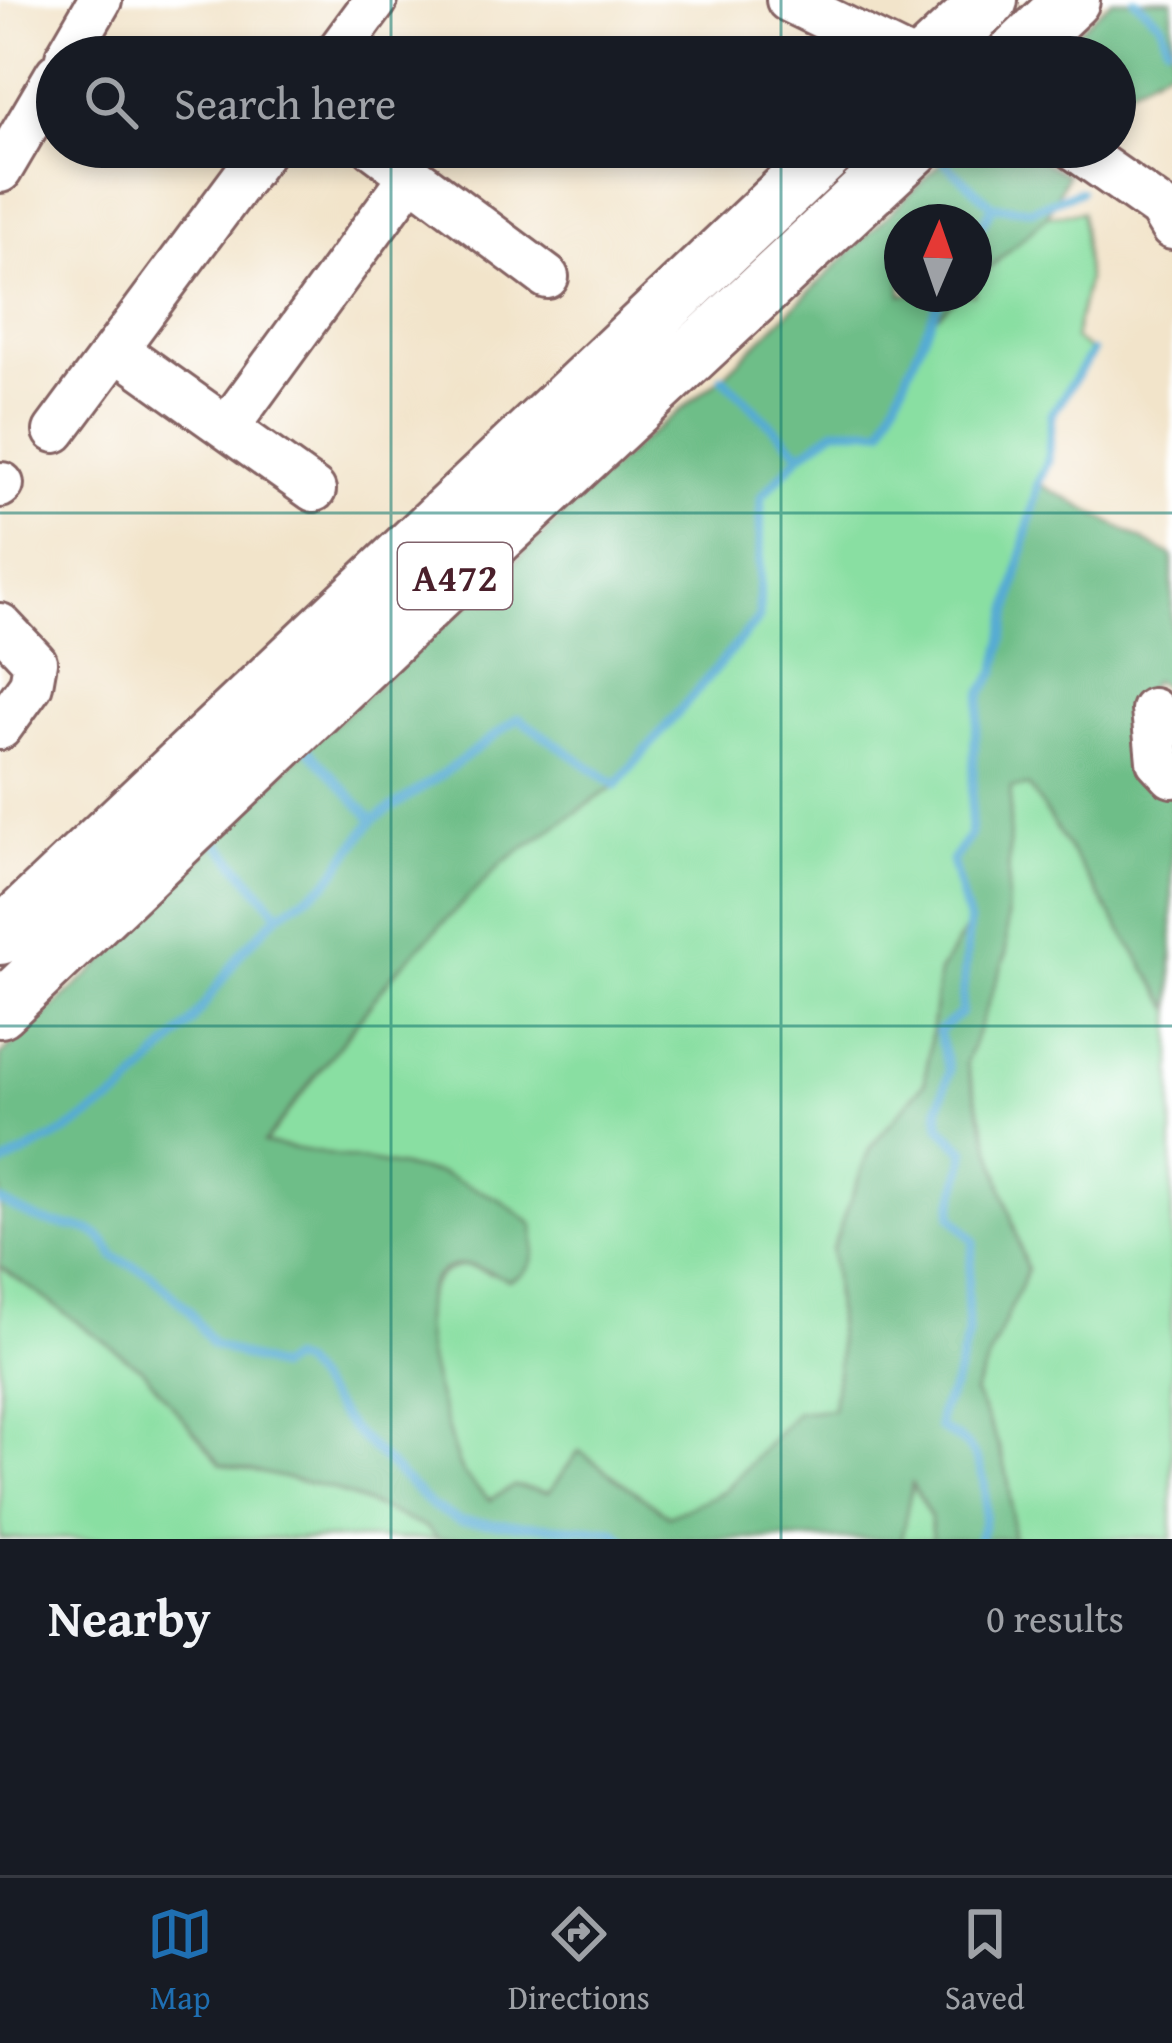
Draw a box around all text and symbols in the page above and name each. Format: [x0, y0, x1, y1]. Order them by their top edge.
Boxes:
search box [36, 36, 1136, 168]
icon: search [78, 69, 144, 135]
text: Search here [174, 70, 396, 135]
north arrow [884, 204, 992, 312]
road number: A472 [398, 543, 512, 609]
text: Nearby [48, 1580, 211, 1655]
text: 0 results [986, 1589, 1124, 1646]
tab: Map [147, 1901, 213, 2021]
tab: Directions [508, 1901, 650, 2021]
tab: Saved [945, 1901, 1025, 2021]

